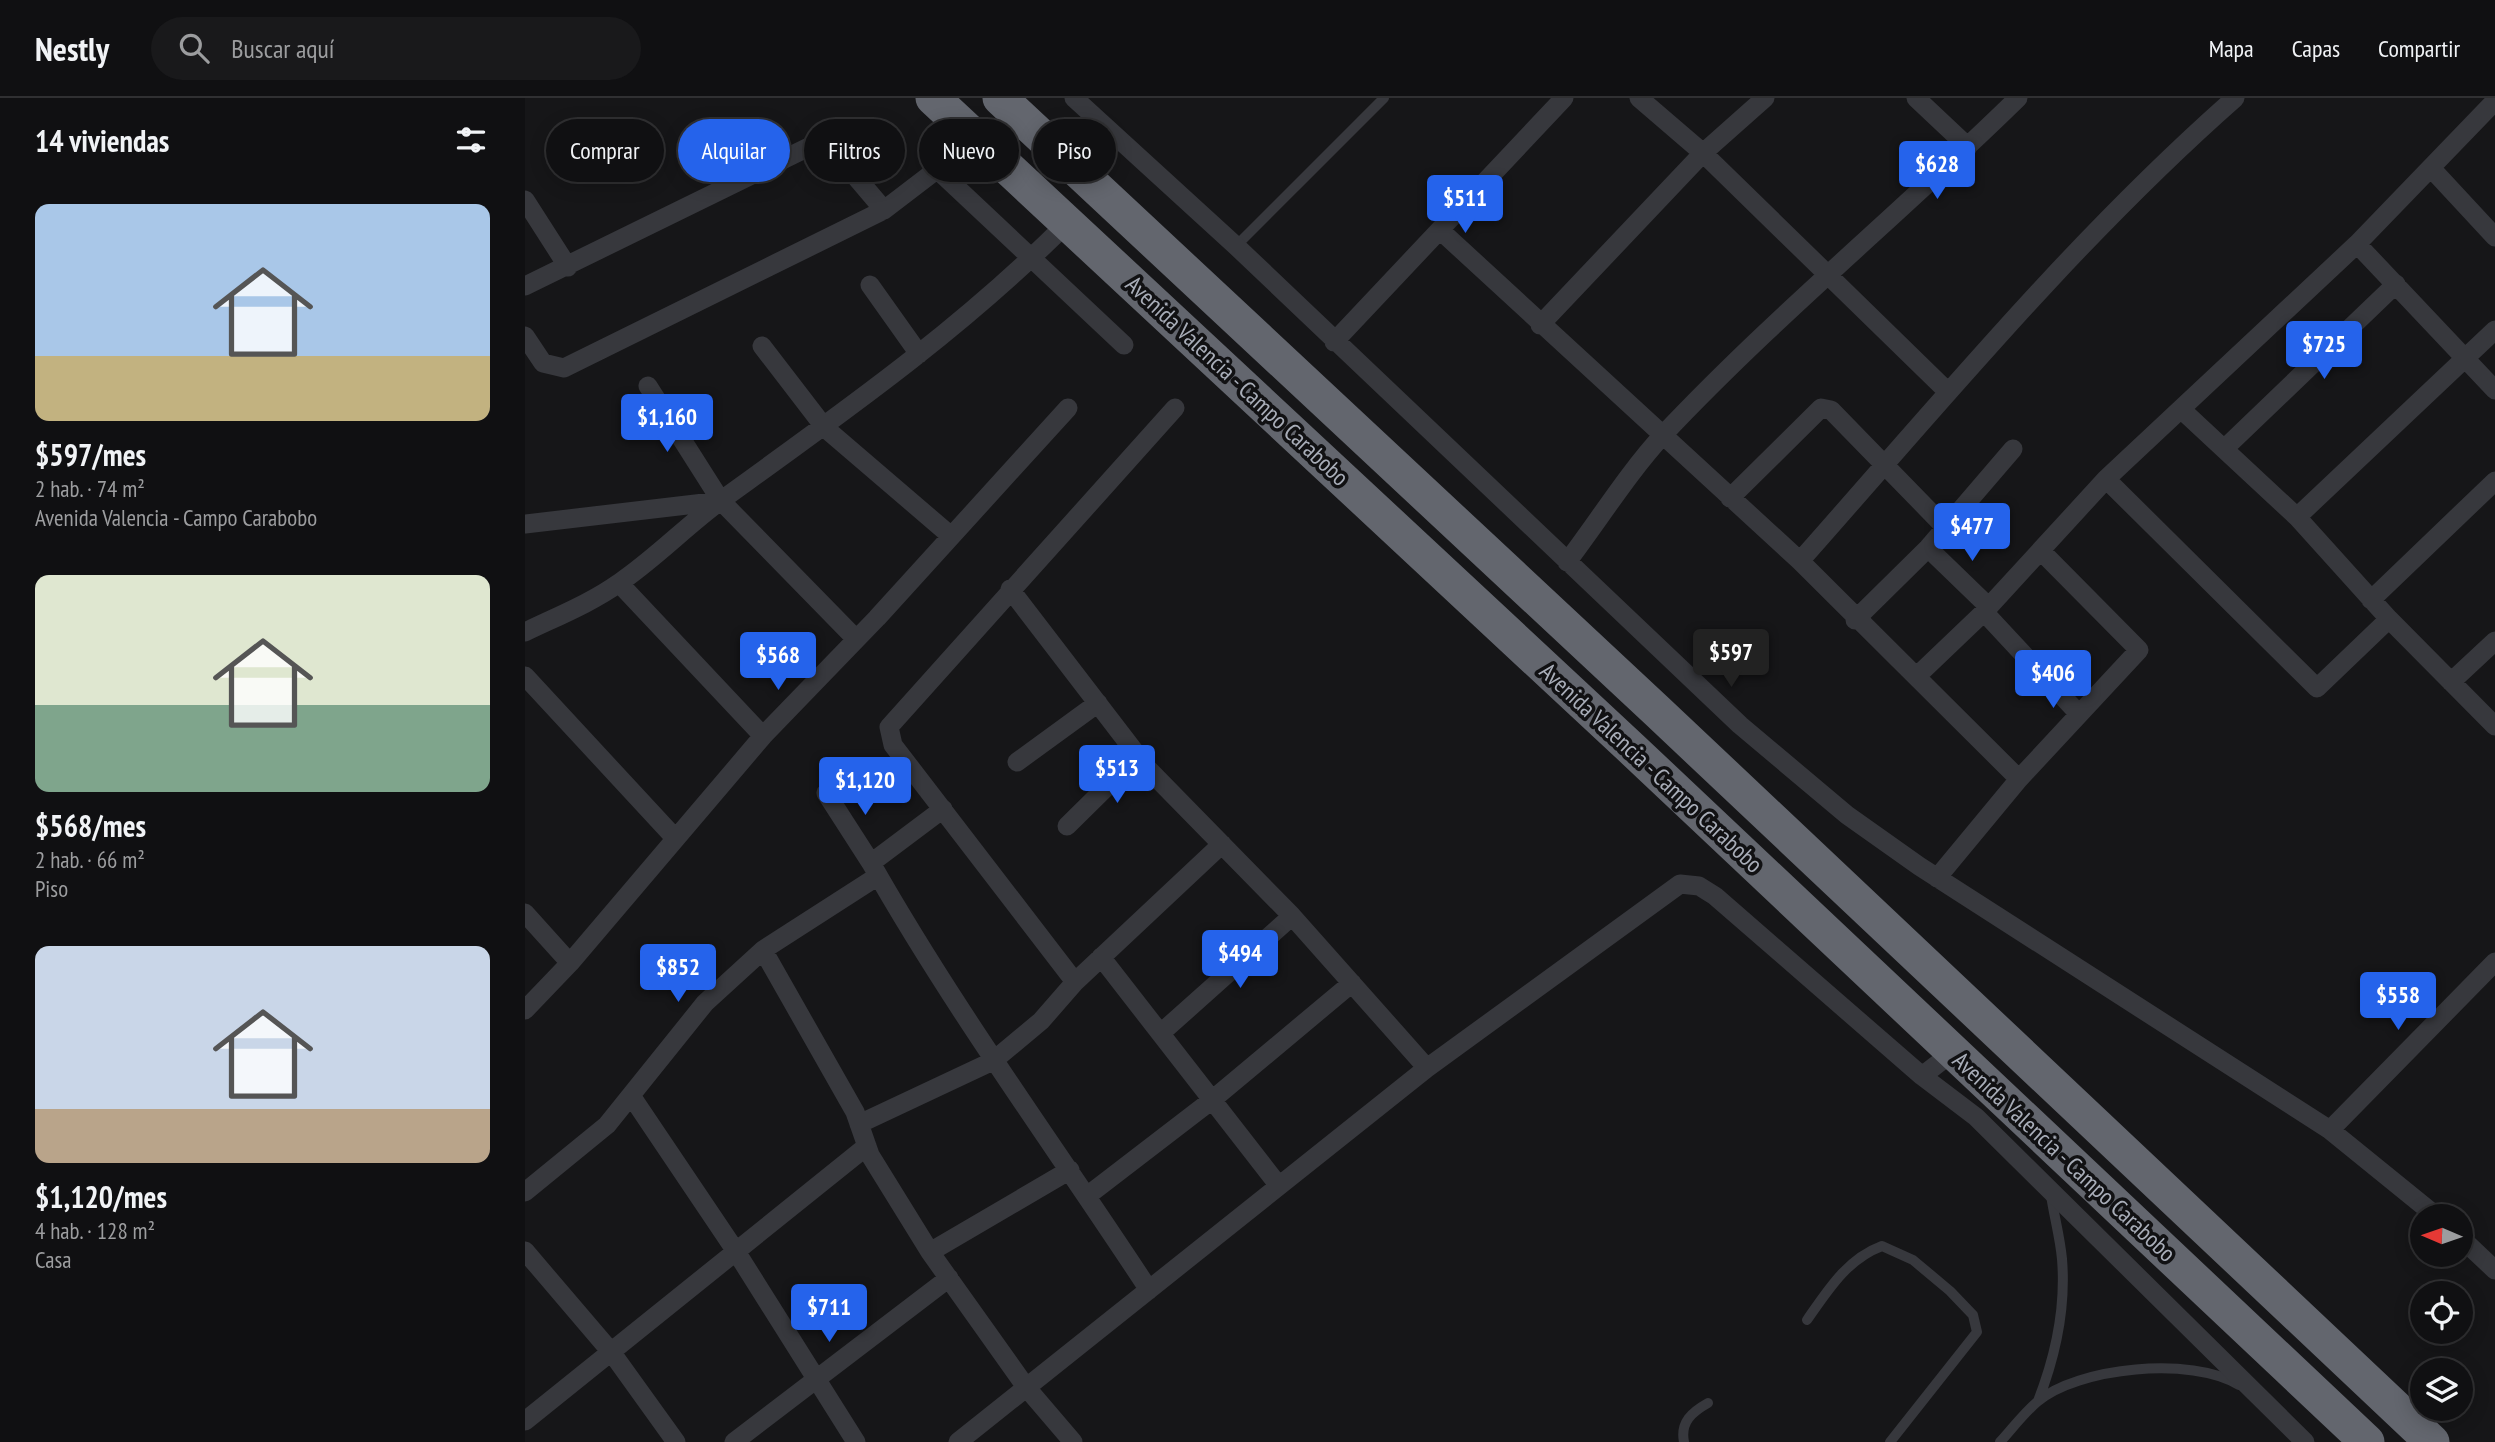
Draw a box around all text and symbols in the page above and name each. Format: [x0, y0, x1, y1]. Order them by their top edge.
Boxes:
search box [151, 17, 641, 80]
text: Nestly [35, 27, 109, 70]
icon: search [175, 29, 213, 67]
text: Buscar aquí [231, 32, 335, 65]
text: Mapa [2209, 33, 2254, 64]
text: Capas [2292, 33, 2340, 64]
text: Compartir [2378, 33, 2460, 64]
chip: Comprar [546, 119, 664, 182]
chip: Alquilar [678, 119, 790, 182]
chip: Filtros [804, 119, 905, 182]
chip: Nuevo [919, 119, 1019, 182]
chip: Piso [1033, 119, 1116, 182]
text: 14 viviendas [35, 121, 169, 160]
icon: filters [452, 121, 490, 159]
pin: $628 [1896, 141, 1978, 201]
text: $628 [1915, 149, 1959, 178]
pin: $511 [1424, 176, 1506, 235]
text: $511 [1443, 183, 1487, 212]
icon: home [200, 249, 326, 375]
street label: Avenida Valencia - Campo Carabobo [1119, 269, 1356, 492]
pin: $725 [2283, 322, 2365, 381]
text: $725 [2302, 329, 2346, 358]
pin: $1,160 [610, 394, 724, 454]
text: $1,160 [637, 402, 697, 431]
text: $597/mes [35, 435, 146, 474]
text: 2 hab. · 74 m² [35, 474, 145, 503]
text: Avenida Valencia - Campo Carabobo [35, 503, 317, 532]
pin: $477 [1931, 504, 2013, 563]
text: $477 [1950, 511, 1994, 540]
icon: home [200, 620, 326, 746]
pin: $597 [1690, 630, 1772, 689]
pin: $568 [737, 632, 819, 692]
text: $597 [1709, 637, 1753, 666]
text: $568 [756, 640, 800, 669]
pin: $406 [2012, 650, 2094, 710]
street label: Avenida Valencia - Campo Carabobo [1533, 656, 1770, 879]
text: $406 [2031, 658, 2075, 687]
pin: $513 [1076, 746, 1158, 805]
text: $513 [1095, 753, 1139, 782]
pin: $1,120 [808, 758, 922, 817]
text: $1,120 [835, 765, 895, 794]
text: $568/mes [35, 806, 146, 845]
text: 2 hab. · 66 m² [35, 845, 145, 874]
text: Piso [35, 874, 68, 903]
pin: $494 [1199, 930, 1281, 990]
text: $494 [1218, 938, 1262, 967]
pin: $852 [637, 944, 719, 1004]
text: $852 [656, 952, 700, 981]
pin: $558 [2357, 972, 2439, 1032]
text: $558 [2376, 980, 2420, 1009]
icon: home [200, 991, 326, 1117]
street label: Avenida Valencia - Campo Carabobo [1946, 1045, 2183, 1268]
text: $1,120/mes [35, 1177, 167, 1216]
north arrow [2410, 1204, 2473, 1267]
map controls [2410, 1204, 2473, 1421]
text: 4 hab. · 128 m² [35, 1216, 155, 1245]
text: Casa [35, 1245, 71, 1274]
button: locate [2410, 1281, 2473, 1344]
pin: $711 [788, 1284, 870, 1344]
text: $711 [807, 1292, 851, 1321]
button: layers [2410, 1358, 2473, 1421]

